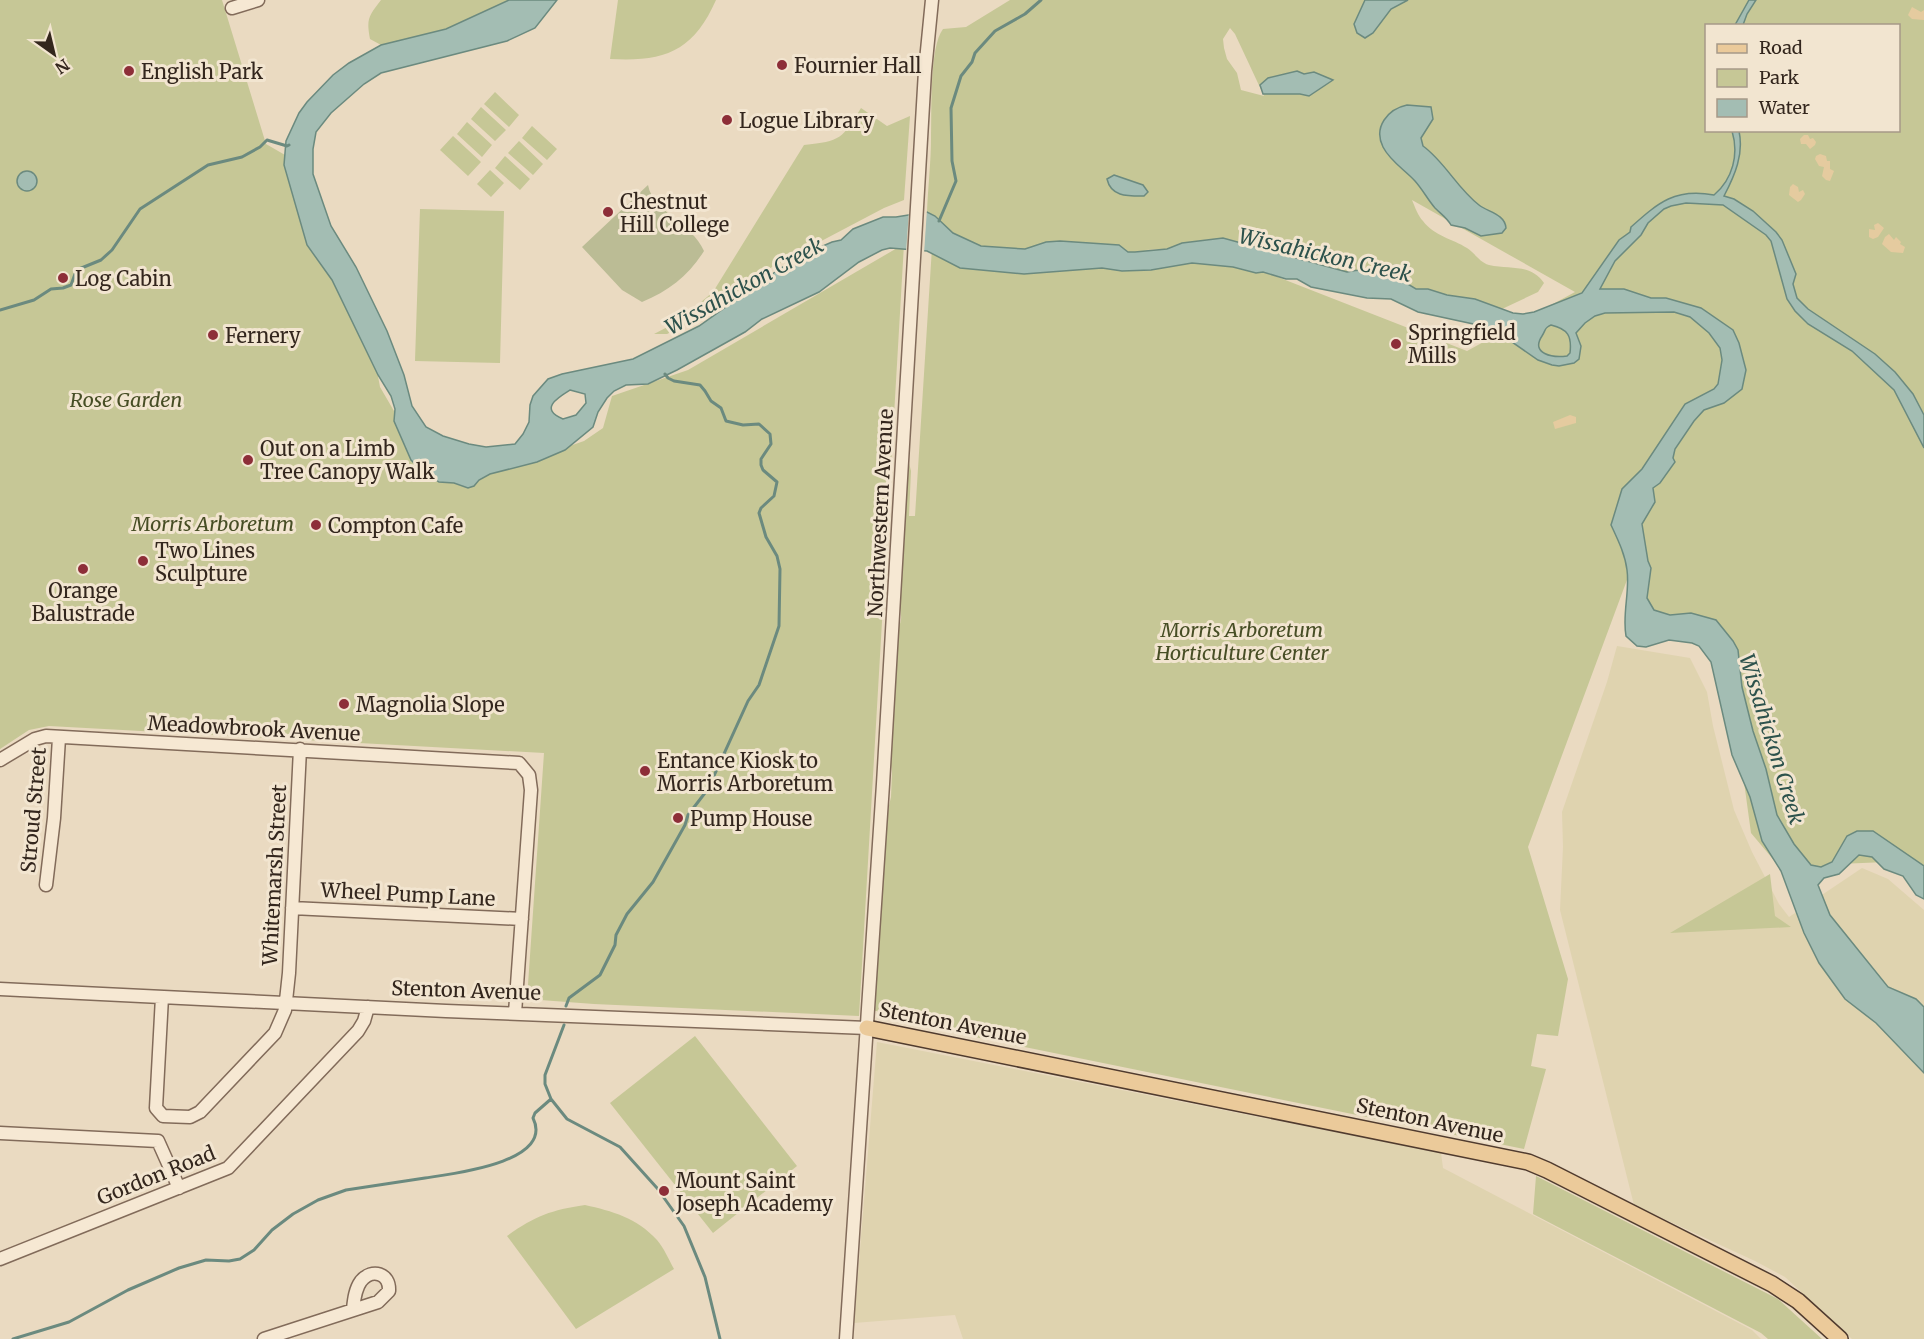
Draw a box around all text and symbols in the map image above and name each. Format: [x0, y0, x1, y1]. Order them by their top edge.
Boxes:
north arrow [24, 24, 84, 84]
legend [1705, 24, 1900, 132]
text: Road [1759, 36, 1803, 59]
place label: Fournier Hall [794, 53, 922, 78]
text: N [51, 55, 73, 78]
marker: Fournier Hall [775, 58, 789, 72]
place label: English Park [141, 59, 264, 84]
marker: English Park [122, 64, 136, 78]
text: Park [1759, 66, 1800, 89]
text: Water [1758, 96, 1810, 119]
place label: Logue Library [739, 108, 874, 133]
marker: Logue Library [720, 113, 734, 127]
place label: Chestnut Hill College [620, 189, 729, 237]
marker: Chestnut Hill College [601, 205, 615, 219]
water label: Wissahickon Creek [1236, 222, 1415, 288]
water label: Wissahickon Creek [660, 231, 828, 341]
place label: Log Cabin [75, 266, 172, 291]
marker: Log Cabin [56, 271, 70, 285]
place label: Springfield Mills [1408, 320, 1516, 368]
place label: Fernery [225, 323, 301, 348]
marker: Fernery [206, 328, 220, 342]
marker: Springfield Mills [1389, 337, 1403, 351]
park label: Rose Garden [70, 387, 182, 412]
street label: Northwestern Avenue [862, 408, 898, 618]
place label: Out on a Limb Tree Canopy Walk [260, 436, 435, 484]
marker: Out on a Limb Tree Canopy Walk [241, 453, 255, 467]
park label: Morris Arboretum [131, 511, 294, 536]
place label: Compton Cafe [328, 513, 463, 538]
marker: Compton Cafe [309, 518, 323, 532]
place label: Two Lines Sculpture [155, 538, 255, 586]
marker: Two Lines Sculpture [136, 554, 150, 568]
marker: Orange Balustrade [76, 562, 90, 576]
place label: Orange Balustrade [31, 578, 135, 626]
park label: Morris Arboretum Horticulture Center [1154, 617, 1330, 665]
water label: Wissahickon Creek [1733, 651, 1811, 828]
place label: Magnolia Slope [356, 692, 505, 717]
marker: Magnolia Slope [337, 697, 351, 711]
street label: Meadowbrook Avenue [147, 710, 361, 746]
street label: Stroud Street [15, 746, 51, 874]
place label: Entance Kiosk to Morris Arboretum [657, 748, 834, 796]
marker: Entance Kiosk to Morris Arboretum [638, 764, 652, 778]
street label: Whitemarsh Street [257, 784, 291, 967]
place label: Pump House [690, 806, 812, 831]
marker: Pump House [671, 811, 685, 825]
street label: Wheel Pump Lane [319, 877, 496, 911]
street label: Stenton Avenue [391, 975, 541, 1005]
street label: Stenton Avenue [877, 996, 1029, 1050]
street label: Stenton Avenue [1354, 1092, 1506, 1148]
street label: Gordon Road [93, 1140, 219, 1210]
place label: Mount Saint Joseph Academy [675, 1168, 834, 1216]
marker: Mount Saint Joseph Academy [657, 1184, 671, 1198]

